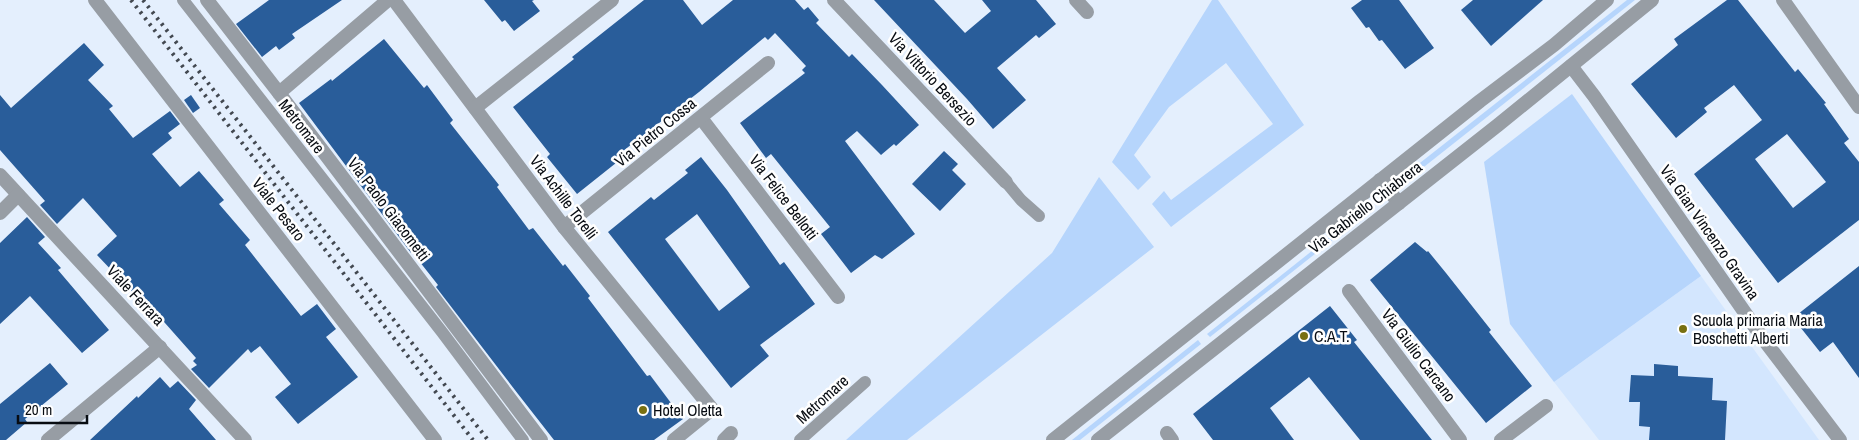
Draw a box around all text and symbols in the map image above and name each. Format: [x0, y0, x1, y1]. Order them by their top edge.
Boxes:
street label: Via Vittorio Bersezio [884, 27, 982, 131]
street label: Via Pietro Cossa [610, 92, 701, 172]
street label: Metromare [274, 94, 330, 158]
street label: Via Achille Torelli [525, 150, 603, 244]
street label: Via Felice Bellotti [745, 150, 823, 244]
street label: Via Paolo Giacometti [343, 153, 435, 265]
street label: Via Gabriello Chiabrera [1304, 155, 1427, 258]
street label: Via Gian Vincenzo Gravina [1655, 160, 1765, 304]
street label: Viale Pesaro [247, 173, 311, 245]
street label: Viale Ferrara [102, 260, 170, 331]
street label: Via Giulio Carcano [1377, 304, 1461, 406]
place label: Scuola primaria Maria Boschetti Alberti [1693, 309, 1823, 349]
marker: Scuola primaria Maria Boschetti Alberti [1677, 323, 1689, 335]
place label: C.A.T. [1314, 325, 1350, 347]
marker: C.A.T. [1298, 330, 1310, 342]
street label: Metromare [791, 370, 853, 428]
scale bar [18, 392, 86, 424]
text: 20 m [25, 399, 52, 420]
place label: Hotel Oletta [653, 399, 723, 421]
marker: Hotel Oletta [637, 404, 649, 416]

